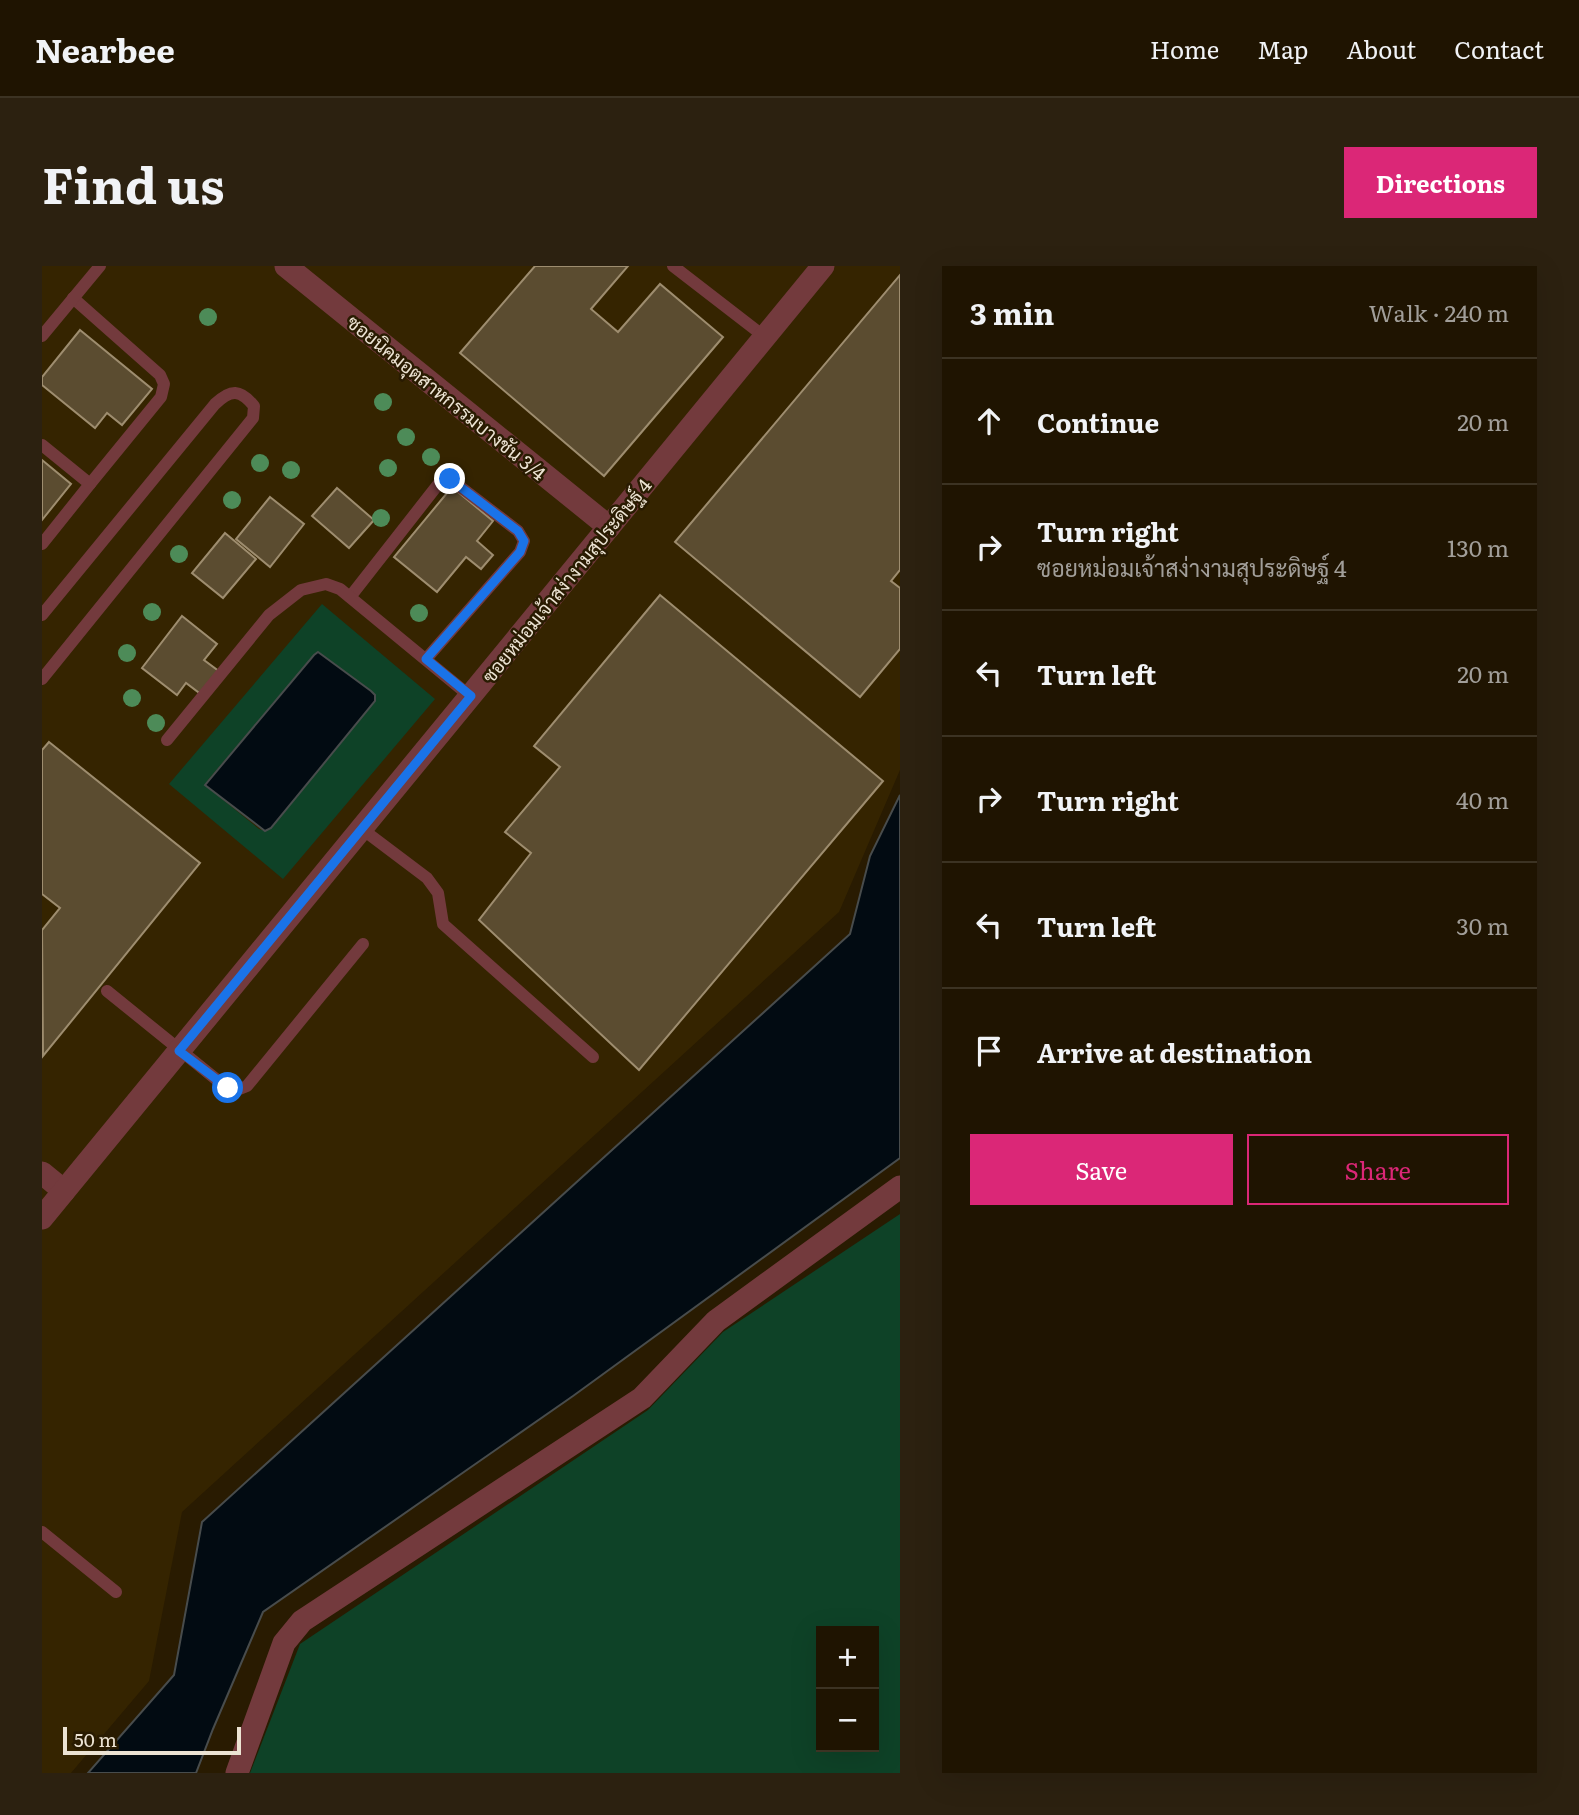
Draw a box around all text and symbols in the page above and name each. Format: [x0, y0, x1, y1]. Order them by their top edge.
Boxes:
text: Nearbee [35, 24, 175, 73]
text: Home [1150, 31, 1219, 66]
text: Map [1257, 31, 1308, 66]
text: About [1346, 31, 1416, 66]
text: Contact [1454, 31, 1544, 66]
text: Find us [42, 146, 225, 219]
button: Directions [1344, 147, 1537, 218]
text: 3 min [970, 290, 1054, 334]
text: Walk · 240 m [1369, 295, 1509, 329]
street label: ซอยนิคมอุตสาหกรรมบางชัน 3/4 [341, 308, 553, 487]
icon: ahead [970, 402, 1008, 440]
text: Continue [1037, 402, 1159, 441]
text: 20 m [1457, 404, 1509, 438]
route end [434, 463, 465, 494]
street label: ซอยหม่อมเจ้าสง่างามสุประดิษฐ์ 4 [475, 471, 658, 688]
text: Turn right [1037, 511, 1179, 550]
icon: right [970, 528, 1008, 566]
text: 130 m [1447, 530, 1509, 564]
text: ซอยหม่อมเจ้าสง่างามสุประดิษฐ์ 4 [1037, 550, 1347, 584]
icon: left [970, 654, 1008, 692]
text: Turn left [1037, 654, 1156, 693]
text: 20 m [1457, 656, 1509, 690]
icon: right [970, 780, 1008, 818]
text: Turn right [1037, 780, 1179, 819]
text: 40 m [1456, 782, 1509, 816]
icon: left [970, 906, 1008, 944]
text: Turn left [1037, 906, 1156, 945]
text: 30 m [1456, 908, 1509, 942]
icon: arrive [970, 1032, 1008, 1070]
text: Arrive at destination [1037, 1032, 1312, 1071]
route start [212, 1072, 243, 1103]
button: Save [970, 1134, 1233, 1205]
button: Share [1247, 1134, 1509, 1205]
map controls [816, 1626, 879, 1752]
button: + [816, 1626, 879, 1689]
button: − [816, 1689, 879, 1752]
scale bar [63, 1724, 242, 1756]
text: 50 m [74, 1725, 117, 1753]

